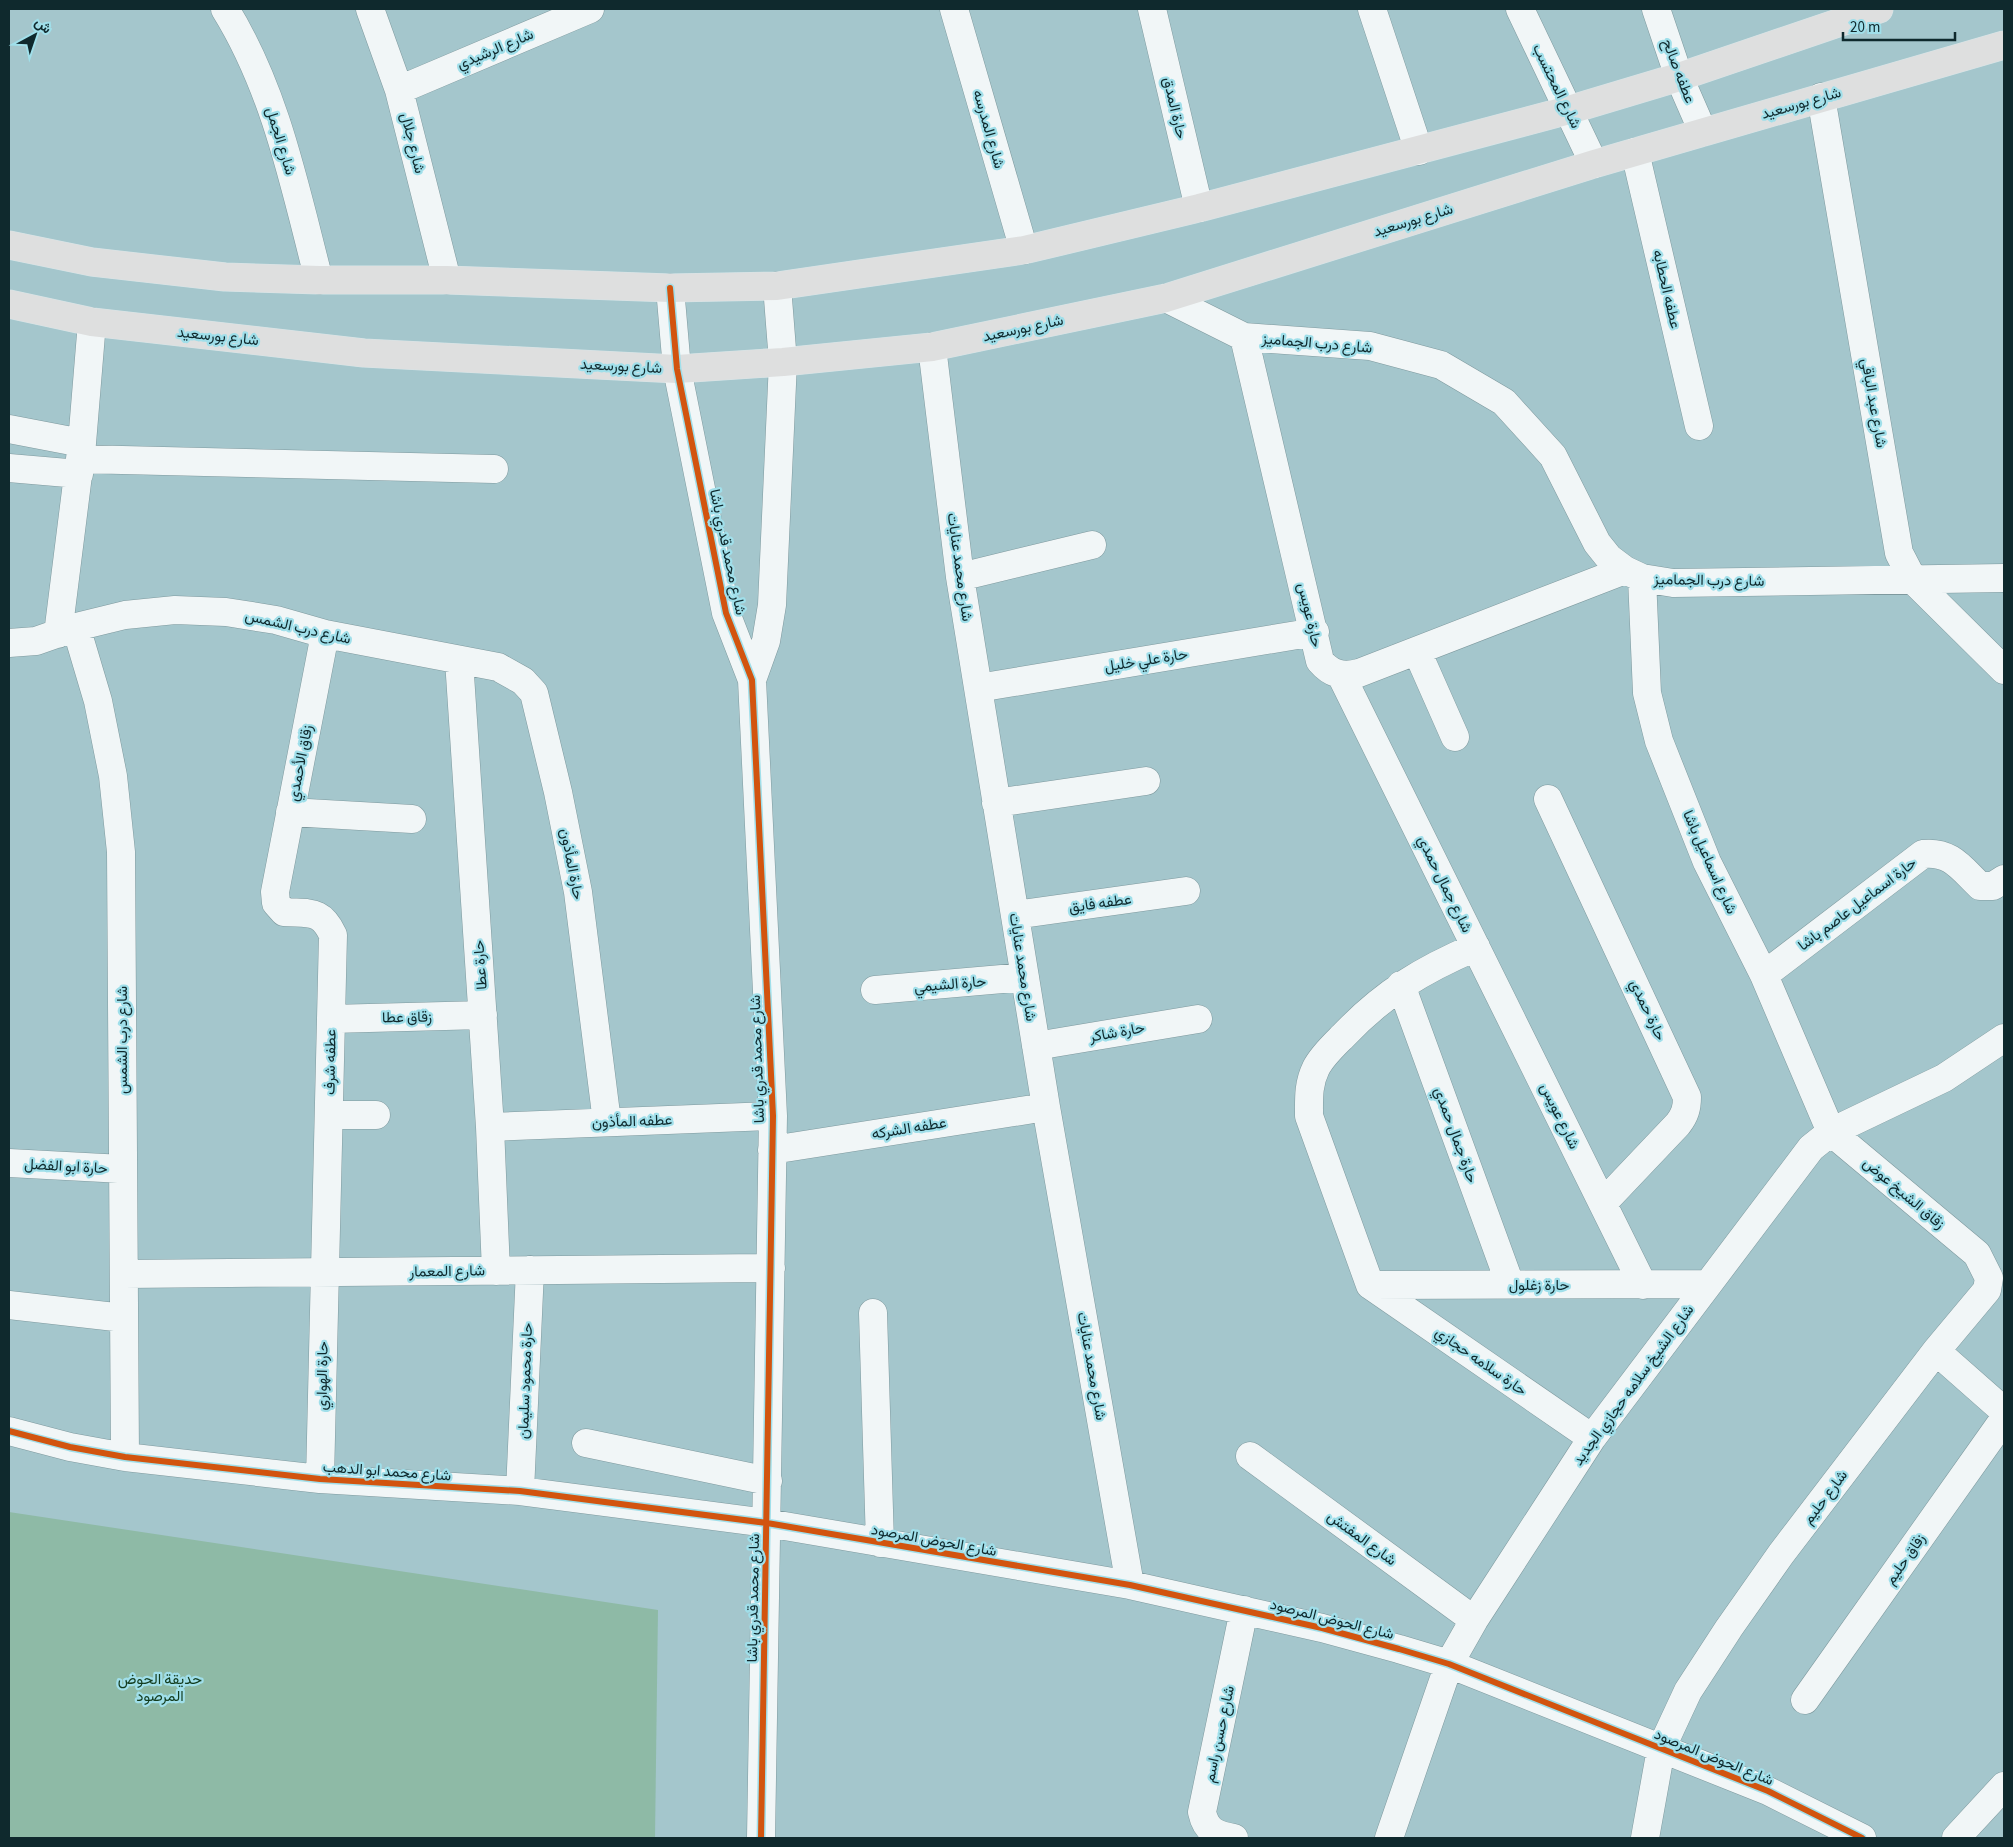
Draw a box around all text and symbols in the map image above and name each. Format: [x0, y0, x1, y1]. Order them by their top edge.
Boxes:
north arrow [10, 10, 60, 60]
scale bar [1843, 10, 1956, 42]
text: ش [30, 13, 56, 39]
text: 20 m [1850, 17, 1880, 38]
street label: شارع الرشيدي [454, 24, 538, 77]
street label: عطفه صالح [1657, 36, 1700, 107]
street label: شارع المحتسب [1527, 40, 1586, 132]
street label: حارة المدق [1157, 75, 1192, 141]
street label: شارع بورسعيد [1759, 82, 1844, 125]
street label: شارع المدرسه [967, 87, 1010, 171]
street label: شارع الجمل [260, 105, 301, 178]
street label: شارع جلال [395, 111, 430, 176]
street label: شارع بورسعيد [1371, 198, 1456, 243]
street label: عطفه الحطابه [1647, 248, 1686, 331]
street label: شارع بورسعيد [981, 310, 1066, 347]
street label: شارع بورسعيد [176, 322, 260, 351]
street label: شارع درب الجماميز [1260, 328, 1373, 359]
street label: شارع بورسعيد [579, 354, 663, 379]
street label: شارع عبد الباقي [1853, 357, 1892, 450]
street label: شارع محمد قدري باشا [702, 487, 751, 618]
street label: شارع محمد عنايات [941, 511, 978, 623]
street label: شارع درب الجماميز [1652, 569, 1765, 592]
street label: حارة عويس [1292, 581, 1327, 649]
street label: شارع درب الشمس [243, 605, 353, 650]
street label: حارة علي خليل [1103, 644, 1190, 679]
street label: زقاق الأحمدي [283, 723, 320, 804]
street label: شارع اسماعيل باشا [1677, 807, 1742, 918]
street label: حارة المأذون [554, 827, 589, 902]
street label: شارع جمال حمدي [1410, 832, 1477, 937]
street label: حارة اسماعيل عاصم باشا [1794, 853, 1921, 956]
street label: عطفه فايق [1067, 889, 1133, 918]
street label: شارع محمد عنايات [1004, 911, 1041, 1023]
street label: حارة عطا [468, 939, 493, 991]
street label: حارة الشيمي [913, 971, 987, 1000]
street label: حارة حمدي [1622, 976, 1671, 1045]
street label: شارع درب الشمس [112, 986, 133, 1094]
street label: شارع محمد قدري باشا [745, 994, 772, 1124]
street label: زقاق عطا [382, 1007, 432, 1028]
street label: حارة شاكر [1087, 1017, 1147, 1048]
street label: عطفه شرف [319, 1029, 342, 1095]
street label: شارع عويس [1535, 1080, 1585, 1153]
street label: حارة جمال حمدي [1427, 1084, 1483, 1187]
street label: عطفه المأذون [591, 1110, 673, 1133]
street label: عطفه الشركه [870, 1112, 948, 1145]
street label: زقاق الشيخ عوض [1858, 1153, 1949, 1234]
street label: حارة ابو الفضل [24, 1154, 108, 1179]
street label: شارع المعمار [408, 1260, 485, 1283]
street label: حارة زغلول [1509, 1275, 1569, 1296]
street label: شارع الشيخ سلامه حجازي الجديد [1568, 1300, 1701, 1471]
street label: شارع محمد عنايات [1072, 1310, 1111, 1422]
street label: حارة سلامه حجازي [1430, 1322, 1531, 1402]
street label: حارة محمود سليمان [513, 1323, 538, 1440]
street label: حارة الهواري [311, 1341, 336, 1411]
street label: شارع محمد ابو الدهب [322, 1457, 452, 1486]
street label: شارع حليم [1798, 1466, 1853, 1529]
street label: شارع المفتش [1323, 1506, 1401, 1571]
street label: شارع الحوض المرصود [870, 1519, 998, 1562]
street label: زقاق حليم [1880, 1529, 1931, 1589]
street label: شارع محمد قدري باشا [742, 1533, 767, 1663]
street label: شارع الحوض المرصود [1268, 1594, 1396, 1645]
park label: حديقة الحوض المرصود [118, 1669, 202, 1707]
street label: شارع حسن راسم [1199, 1684, 1240, 1785]
street label: شارع الحوض المرصود [1651, 1724, 1777, 1791]

